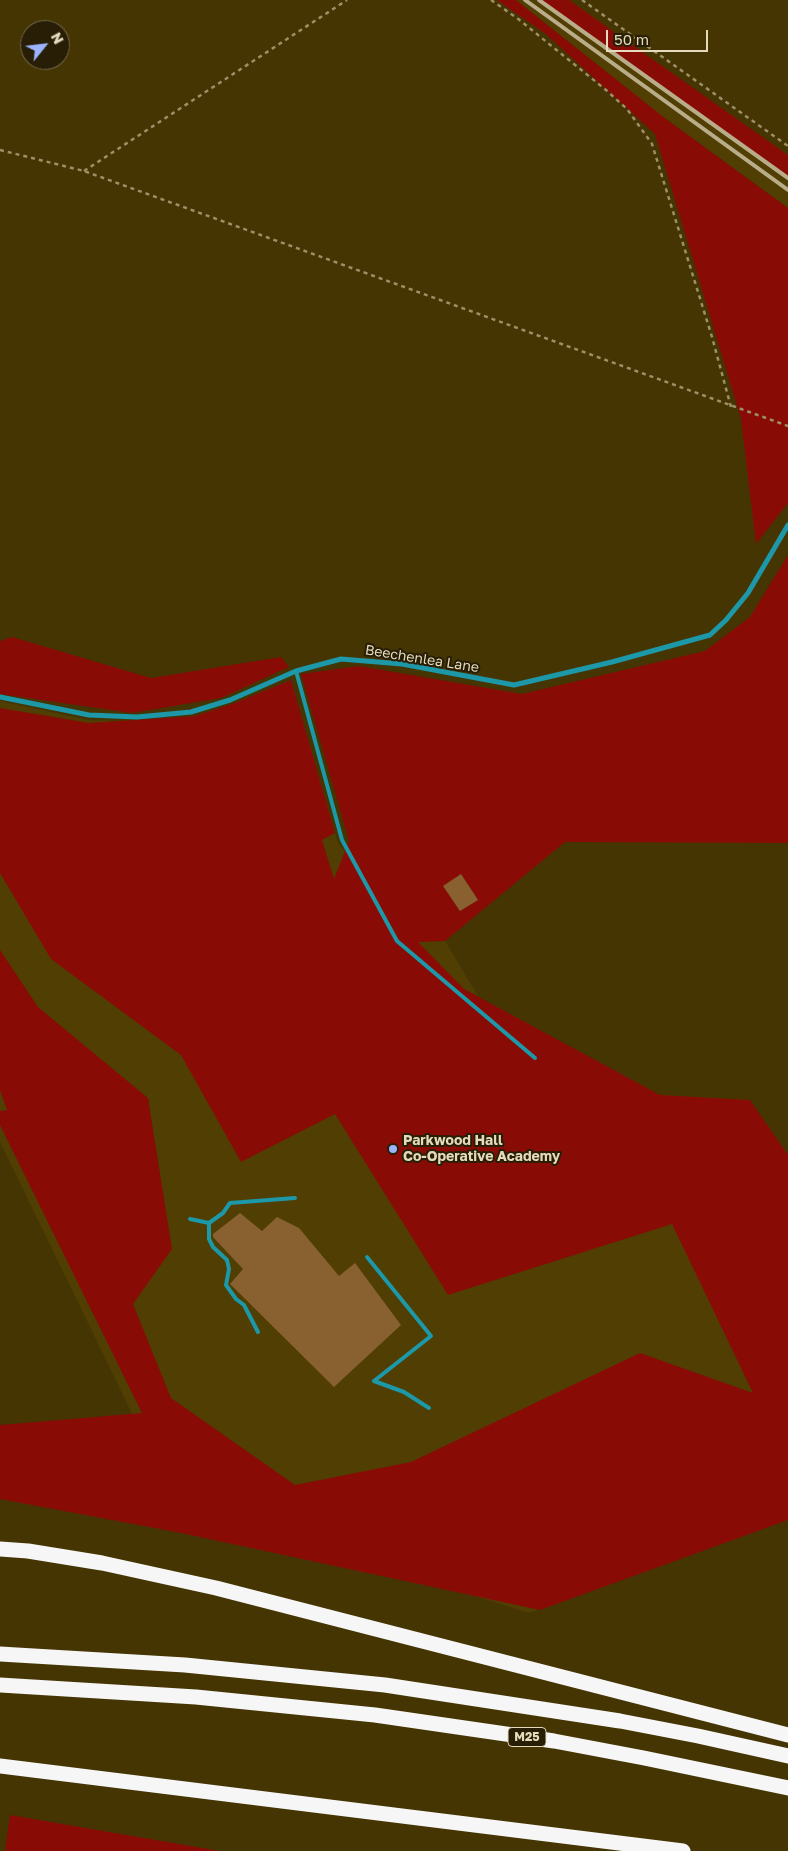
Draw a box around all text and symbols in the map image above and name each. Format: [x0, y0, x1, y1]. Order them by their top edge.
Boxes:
north arrow [20, 20, 70, 70]
scale bar [608, 20, 710, 52]
text: N [48, 29, 68, 47]
text: 50 m [614, 30, 649, 48]
street label: Beechenlea Lane [364, 642, 480, 676]
place label: Parkwood Hall Co-Operative Academy [403, 1133, 560, 1166]
marker: Parkwood Hall Co-Operative Academy [387, 1143, 399, 1155]
road number: M25 [508, 1728, 546, 1746]

